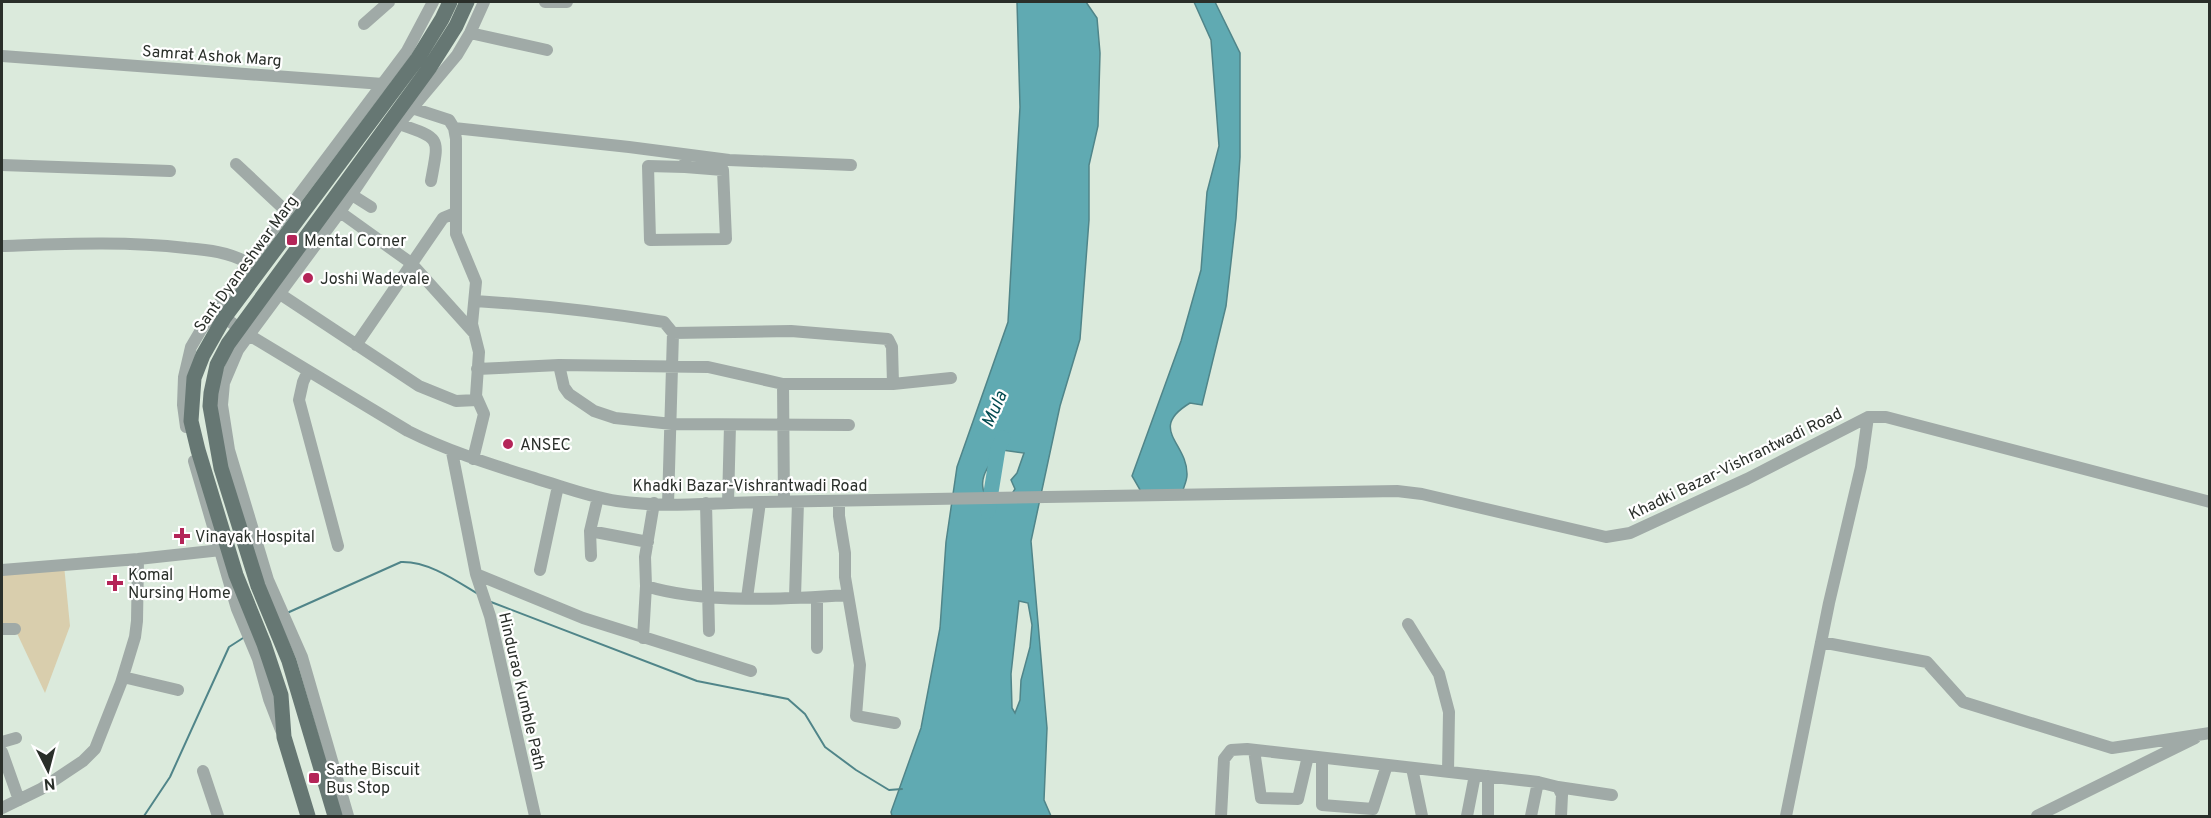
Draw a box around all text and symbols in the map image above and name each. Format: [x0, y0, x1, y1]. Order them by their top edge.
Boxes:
street label: Samrat Ashok Marg [141, 42, 282, 72]
street label: Sant Dyaneshwar Marg [190, 192, 303, 336]
place label: Mental Corner [304, 232, 406, 252]
marker: Mental Corner [285, 233, 299, 247]
place label: Joshi Wadevale [320, 270, 430, 290]
marker: Joshi Wadevale [301, 271, 315, 285]
water label: Mula [977, 387, 1014, 431]
street label: Khadki Bazar-Vishrantwadi Road [1626, 404, 1846, 525]
place label: ANSEC [520, 436, 571, 456]
marker: ANSEC [501, 437, 515, 451]
street label: Khadki Bazar-Vishrantwadi Road [633, 477, 867, 497]
marker: Vinayak Hospital [173, 527, 191, 545]
place label: Vinayak Hospital [195, 528, 315, 548]
place label: Komal Nursing Home [128, 566, 231, 604]
marker: Komal Nursing Home [106, 574, 124, 592]
street label: Hindurao Kumble Path [493, 611, 549, 772]
north arrow [18, 740, 78, 800]
place label: Sathe Biscuit Bus Stop [326, 761, 420, 799]
marker: Sathe Biscuit Bus Stop [307, 771, 321, 785]
text: N [43, 772, 56, 793]

